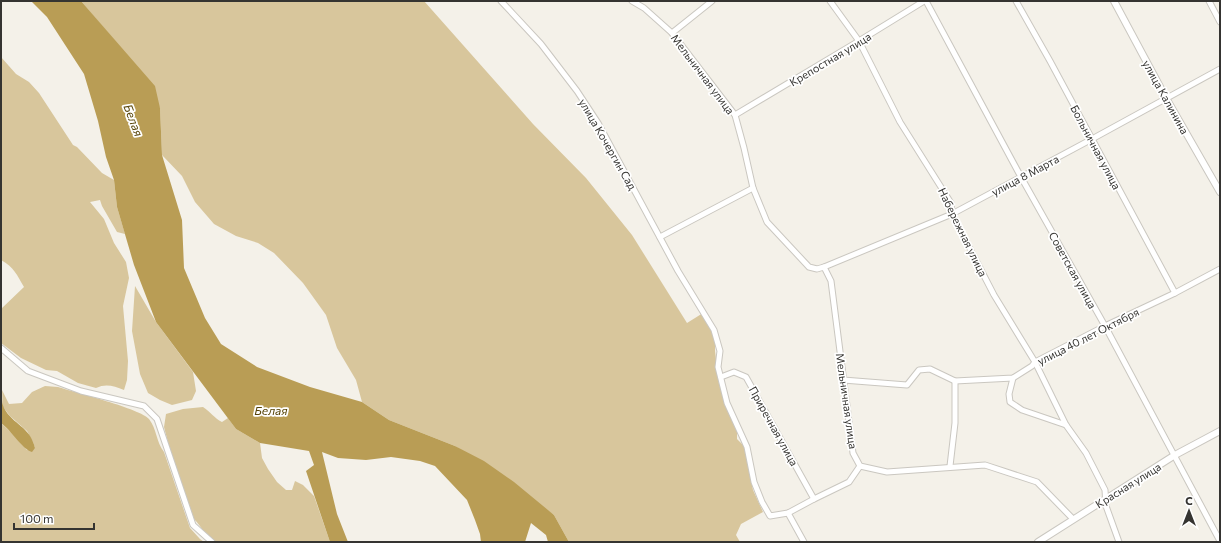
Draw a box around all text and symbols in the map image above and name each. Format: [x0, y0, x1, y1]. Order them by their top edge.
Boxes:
street label: Крепостная улица [787, 29, 873, 89]
street label: Мельничная улица [669, 31, 737, 117]
street label: улица Калинина [1140, 58, 1192, 136]
street label: улица Кочергин Сад [577, 96, 640, 192]
water label: Белая [121, 102, 147, 138]
street label: Больничная улица [1068, 103, 1124, 191]
street label: улица 8 Марта [989, 152, 1061, 198]
street label: Набережная улица [936, 185, 990, 279]
street label: Советская улица [1047, 229, 1099, 311]
street label: улица 40 лет Октября [1035, 305, 1141, 367]
street label: Мельничная улица [834, 352, 860, 450]
street label: Приречная улица [747, 384, 801, 468]
water label: Белая [254, 403, 288, 417]
street label: Красная улица [1093, 460, 1163, 510]
north arrow [1169, 491, 1209, 531]
text: С [1185, 494, 1193, 507]
scale bar [14, 505, 94, 531]
text: 100 m [20, 511, 54, 525]

